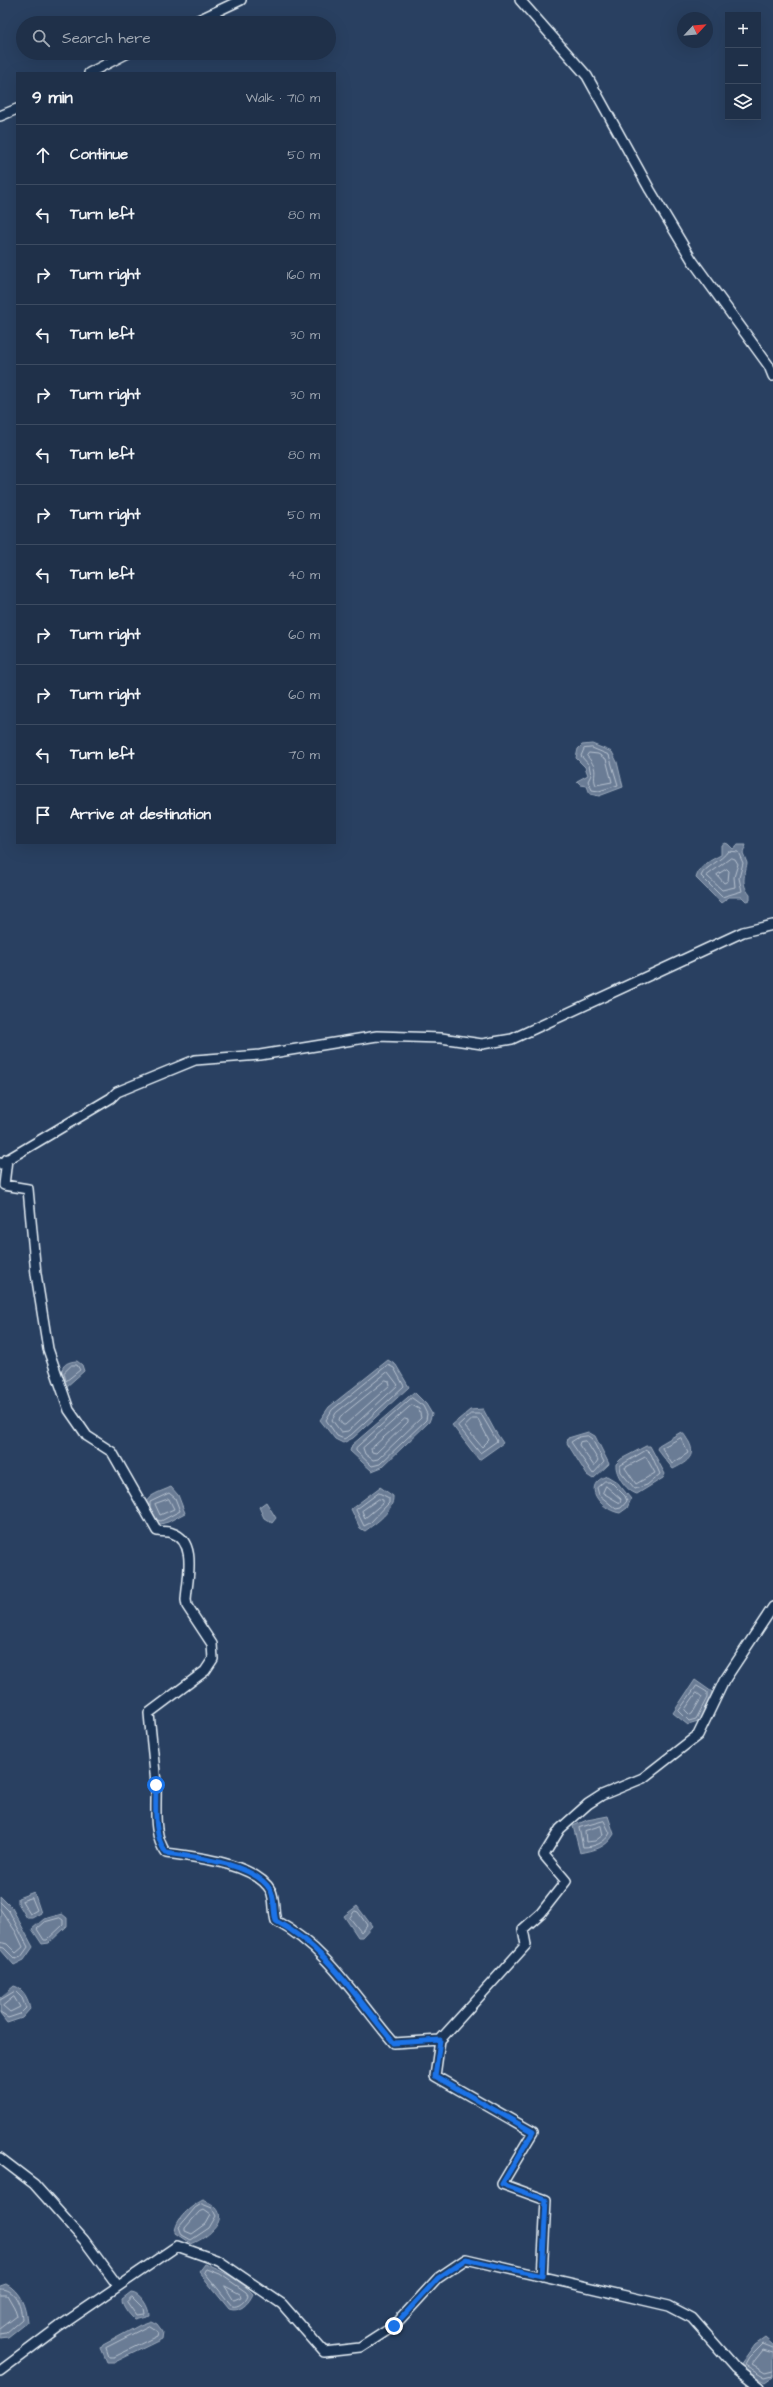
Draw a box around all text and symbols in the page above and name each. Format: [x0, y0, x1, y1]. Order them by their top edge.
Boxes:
north arrow [677, 12, 713, 48]
map controls [725, 12, 761, 120]
button: + [725, 12, 761, 48]
search box [16, 16, 336, 60]
icon: search [30, 27, 52, 49]
text: Search here [62, 28, 151, 49]
button: − [725, 48, 761, 84]
button: layers [725, 84, 761, 120]
text: 9 min [32, 86, 73, 110]
text: Walk · 710 m [246, 89, 320, 107]
icon: ahead [32, 144, 54, 166]
text: Continue [70, 144, 128, 165]
text: 50 m [287, 146, 320, 164]
icon: left [32, 204, 54, 226]
text: Turn left [70, 204, 134, 225]
text: 80 m [288, 206, 320, 224]
icon: right [32, 264, 54, 286]
text: Turn right [70, 264, 141, 285]
text: 160 m [287, 266, 320, 284]
icon: left [32, 324, 54, 346]
text: Turn left [70, 324, 134, 345]
text: 30 m [290, 326, 320, 344]
icon: right [32, 384, 54, 406]
text: Turn right [70, 384, 141, 405]
text: 30 m [290, 386, 320, 404]
icon: left [32, 444, 54, 466]
text: Turn left [70, 444, 134, 465]
text: 80 m [288, 446, 320, 464]
icon: right [32, 504, 54, 526]
text: Turn right [70, 504, 141, 525]
text: 50 m [287, 506, 320, 524]
icon: left [32, 564, 54, 586]
text: Turn left [70, 564, 134, 585]
text: 40 m [288, 566, 320, 584]
icon: right [32, 624, 54, 646]
text: Turn right [70, 624, 141, 645]
text: 60 m [288, 626, 320, 644]
icon: right [32, 684, 54, 706]
text: Turn right [70, 684, 141, 705]
text: 60 m [288, 686, 320, 704]
icon: left [32, 744, 54, 766]
text: Turn left [70, 744, 134, 765]
text: 70 m [288, 746, 320, 764]
icon: arrive [32, 804, 54, 826]
text: Arrive at destination [70, 804, 211, 825]
route start [147, 1776, 165, 1794]
route end [385, 2317, 403, 2335]

